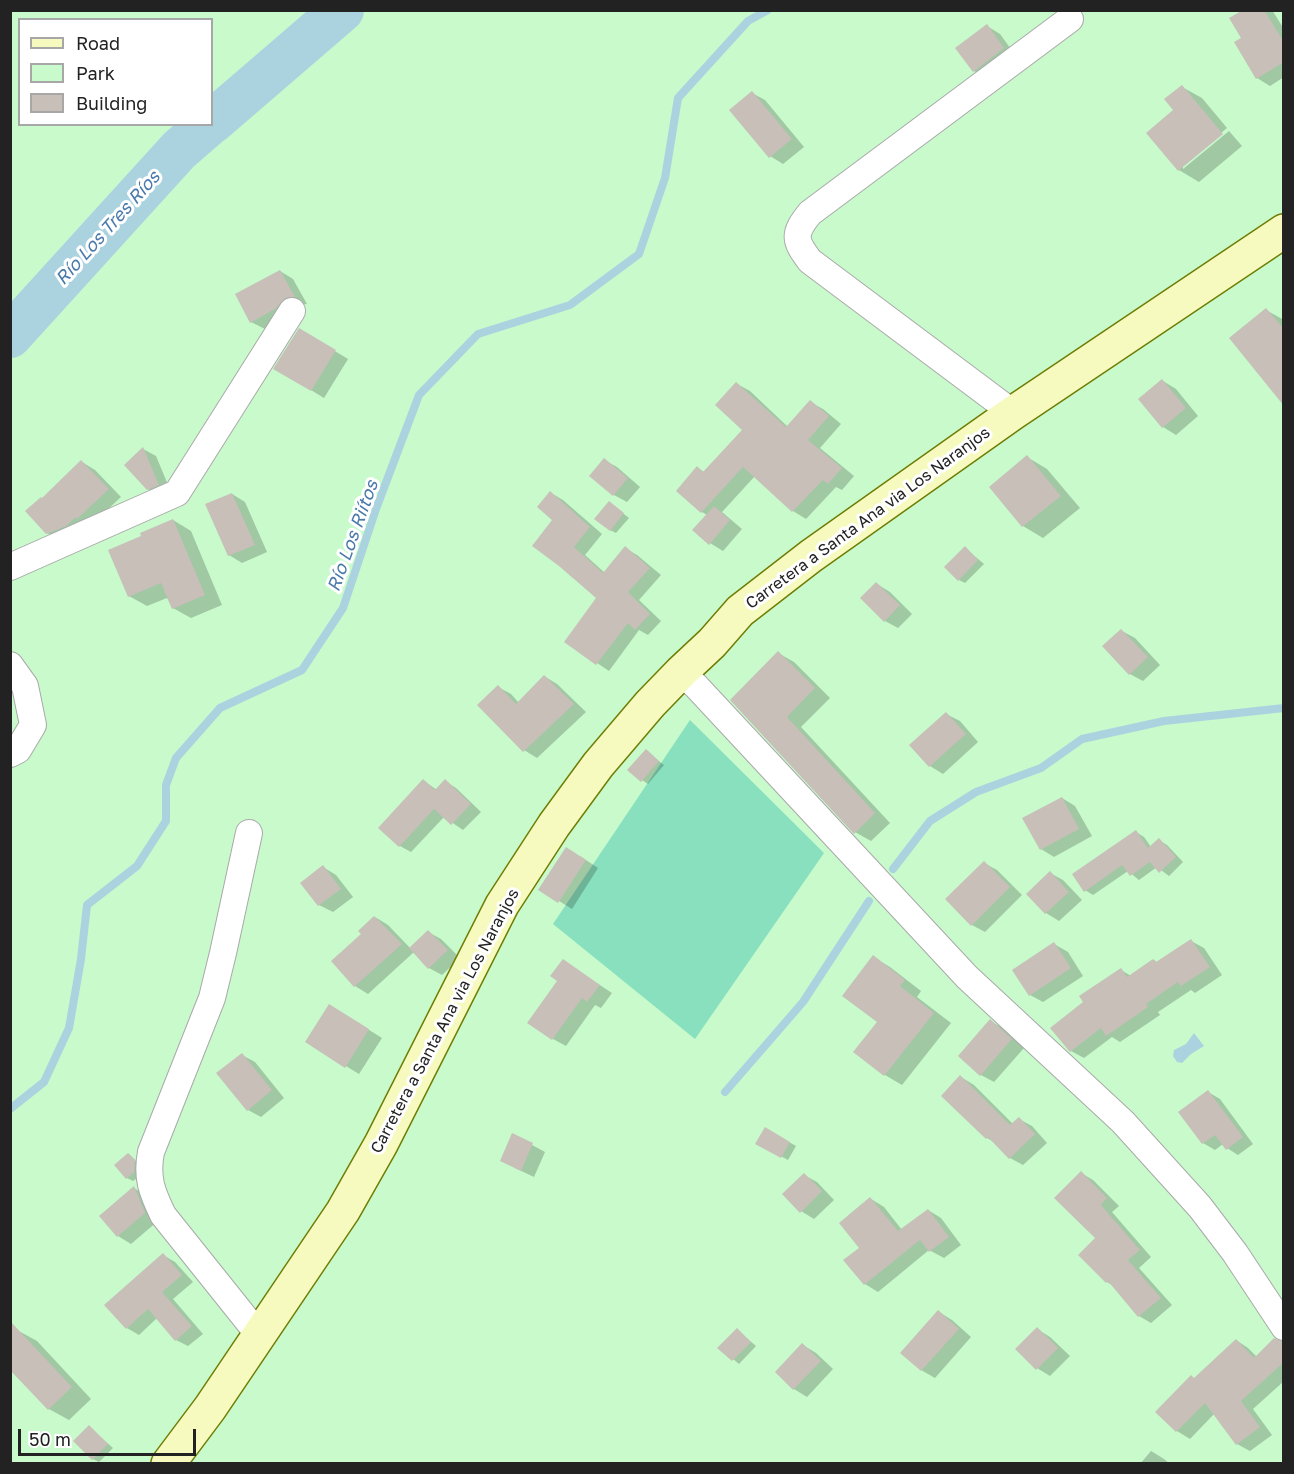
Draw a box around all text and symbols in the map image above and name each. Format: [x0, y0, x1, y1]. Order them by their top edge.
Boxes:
legend [18, 18, 213, 126]
text: Road [76, 32, 120, 54]
text: Park [76, 62, 115, 84]
text: Building [76, 92, 147, 114]
water label: Río Los Tres Ríos [51, 167, 165, 289]
street label: Carretera a Santa Ana via Los Naranjos [742, 423, 994, 613]
water label: Río Los Riítos [323, 477, 383, 595]
street label: Carretera a Santa Ana via Los Naranjos [367, 885, 523, 1157]
scale bar [21, 1417, 200, 1455]
text: 50 m [29, 1428, 71, 1450]

